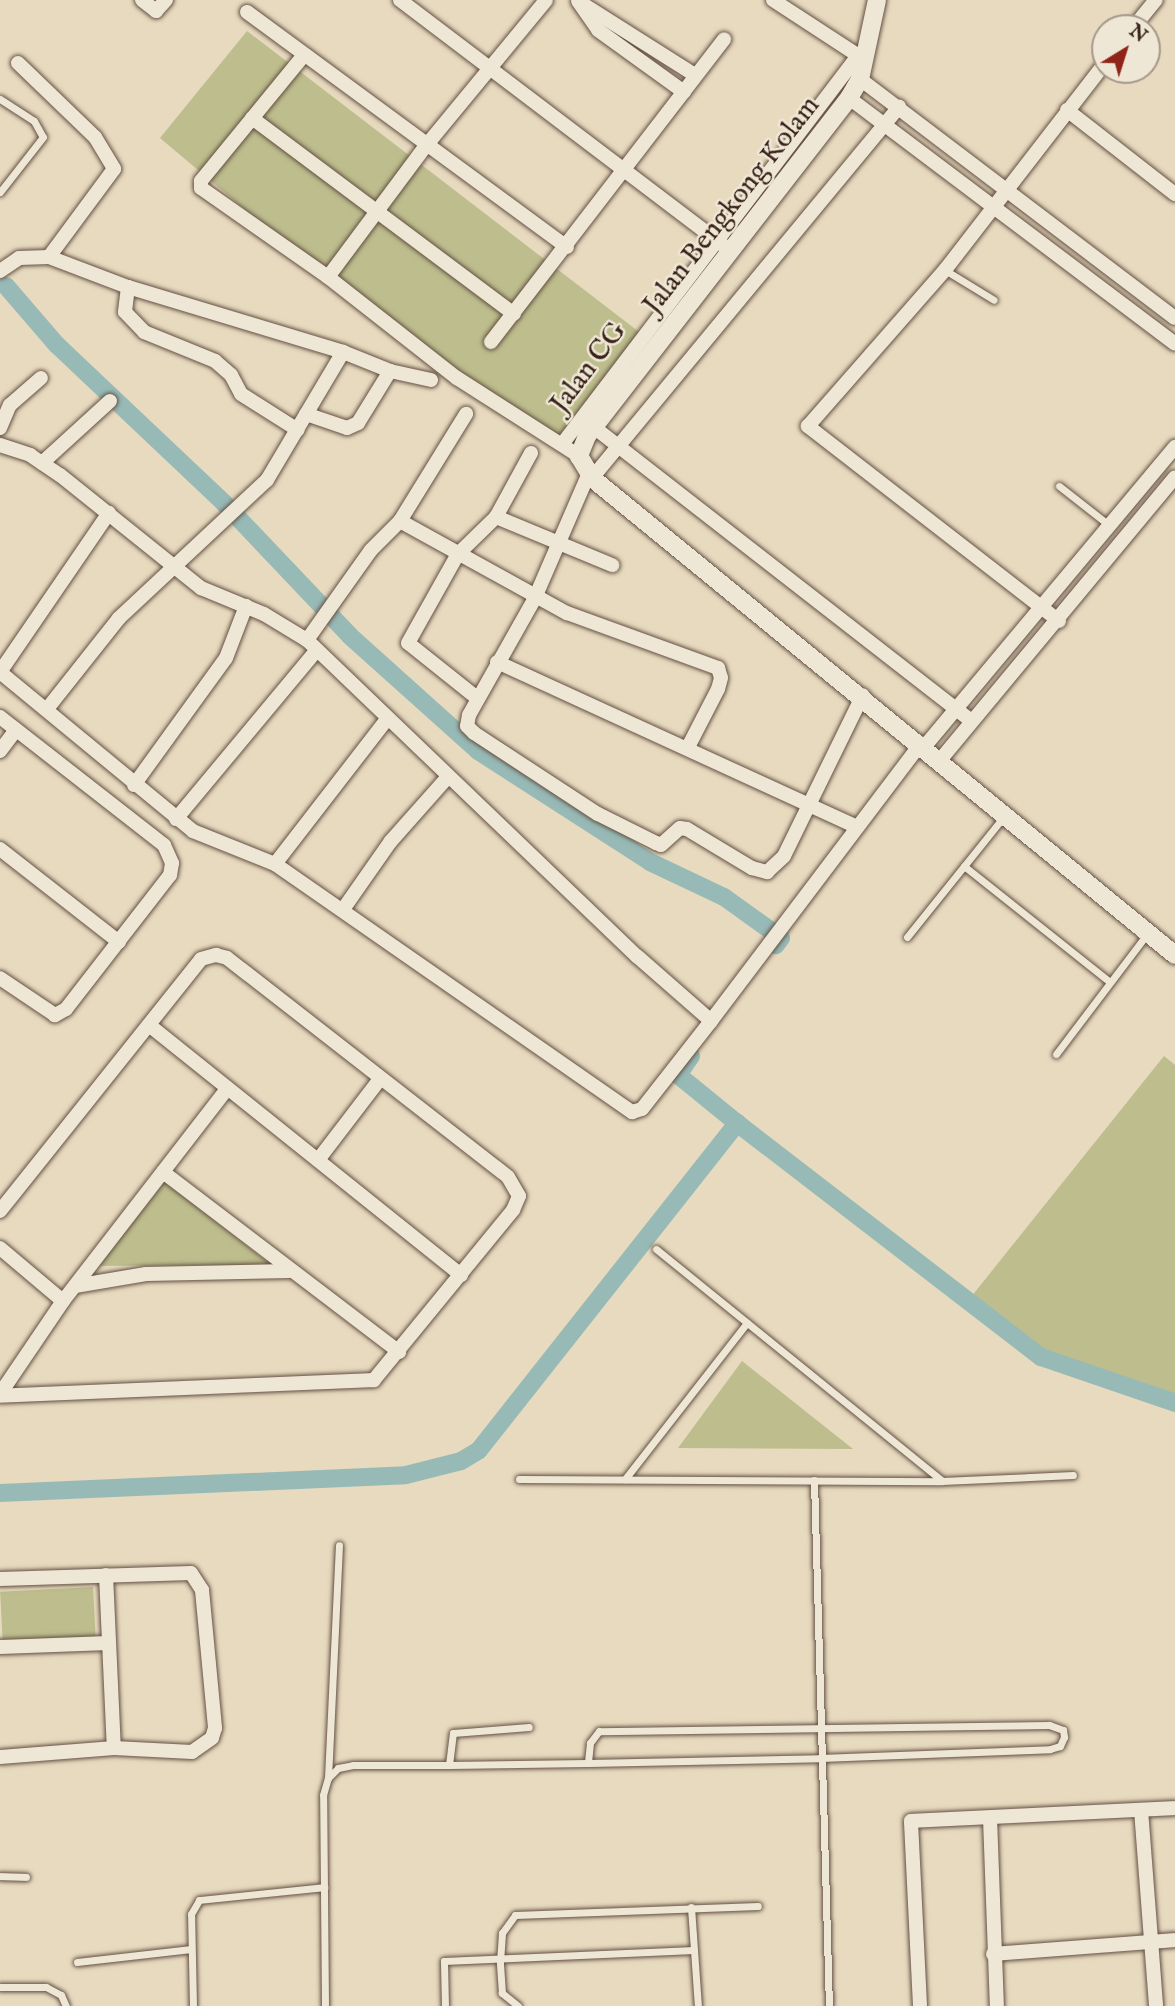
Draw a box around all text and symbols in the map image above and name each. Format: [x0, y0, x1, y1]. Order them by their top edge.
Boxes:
north arrow [1091, 14, 1161, 84]
text: N [1124, 20, 1152, 49]
street label: Jalan Bengkong Kolam [636, 90, 828, 322]
street label: Jalan CG [544, 316, 634, 420]

